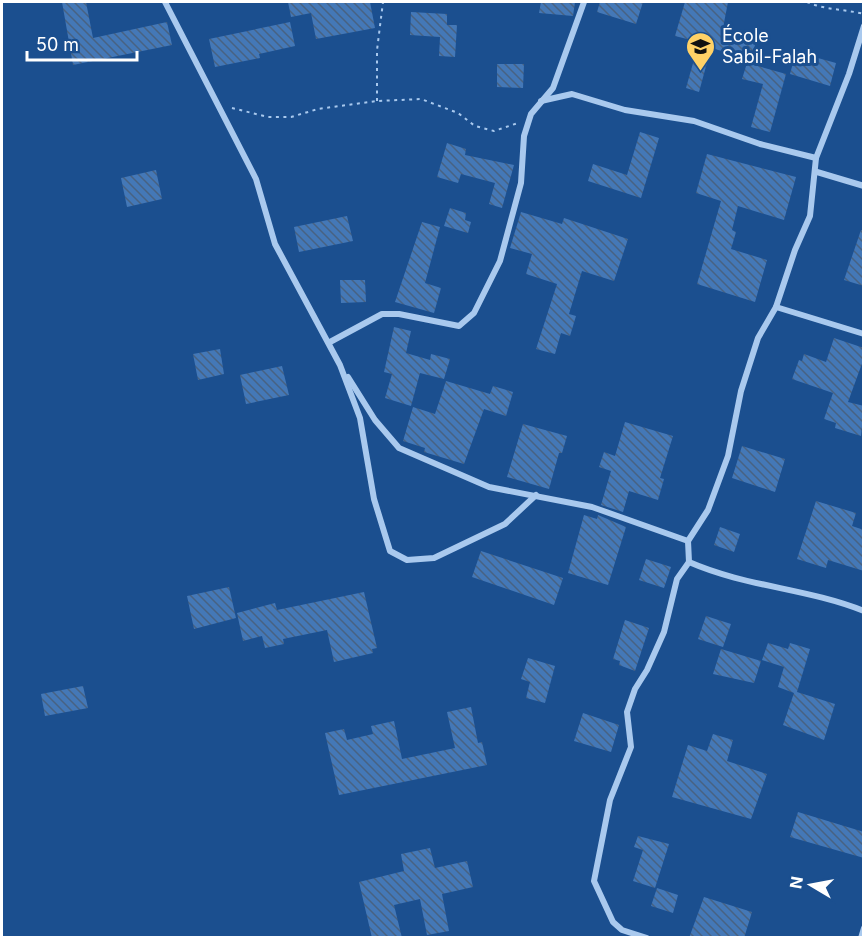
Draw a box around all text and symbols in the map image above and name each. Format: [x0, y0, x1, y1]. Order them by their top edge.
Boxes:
scale bar [27, 24, 136, 62]
place label: École Sabil-Falah [722, 24, 817, 67]
school or university icon: École Sabil-Falah [685, 30, 717, 72]
text: 50 m [36, 34, 79, 55]
north arrow [781, 855, 841, 915]
text: N [785, 875, 807, 890]

